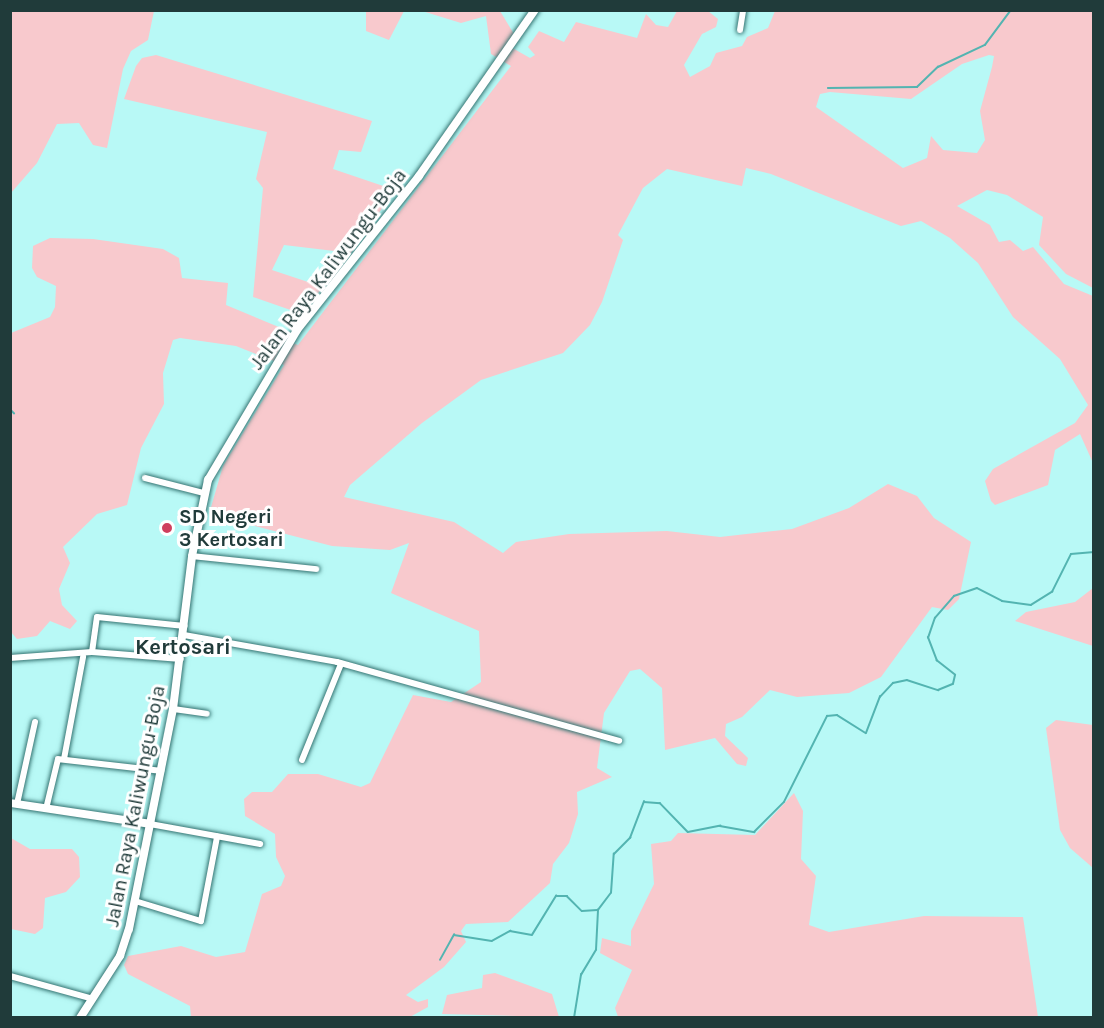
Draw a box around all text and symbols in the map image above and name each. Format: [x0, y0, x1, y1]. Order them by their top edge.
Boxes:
street label: Jalan Raya Kaliwungu-Boja [245, 164, 411, 374]
place label: SD Negeri 3 Kertosari [179, 504, 284, 551]
marker: SD Negeri 3 Kertosari [160, 521, 174, 535]
district label: Kertosari [135, 635, 231, 661]
street label: Jalan Raya Kaliwungu-Boja [100, 683, 170, 929]

